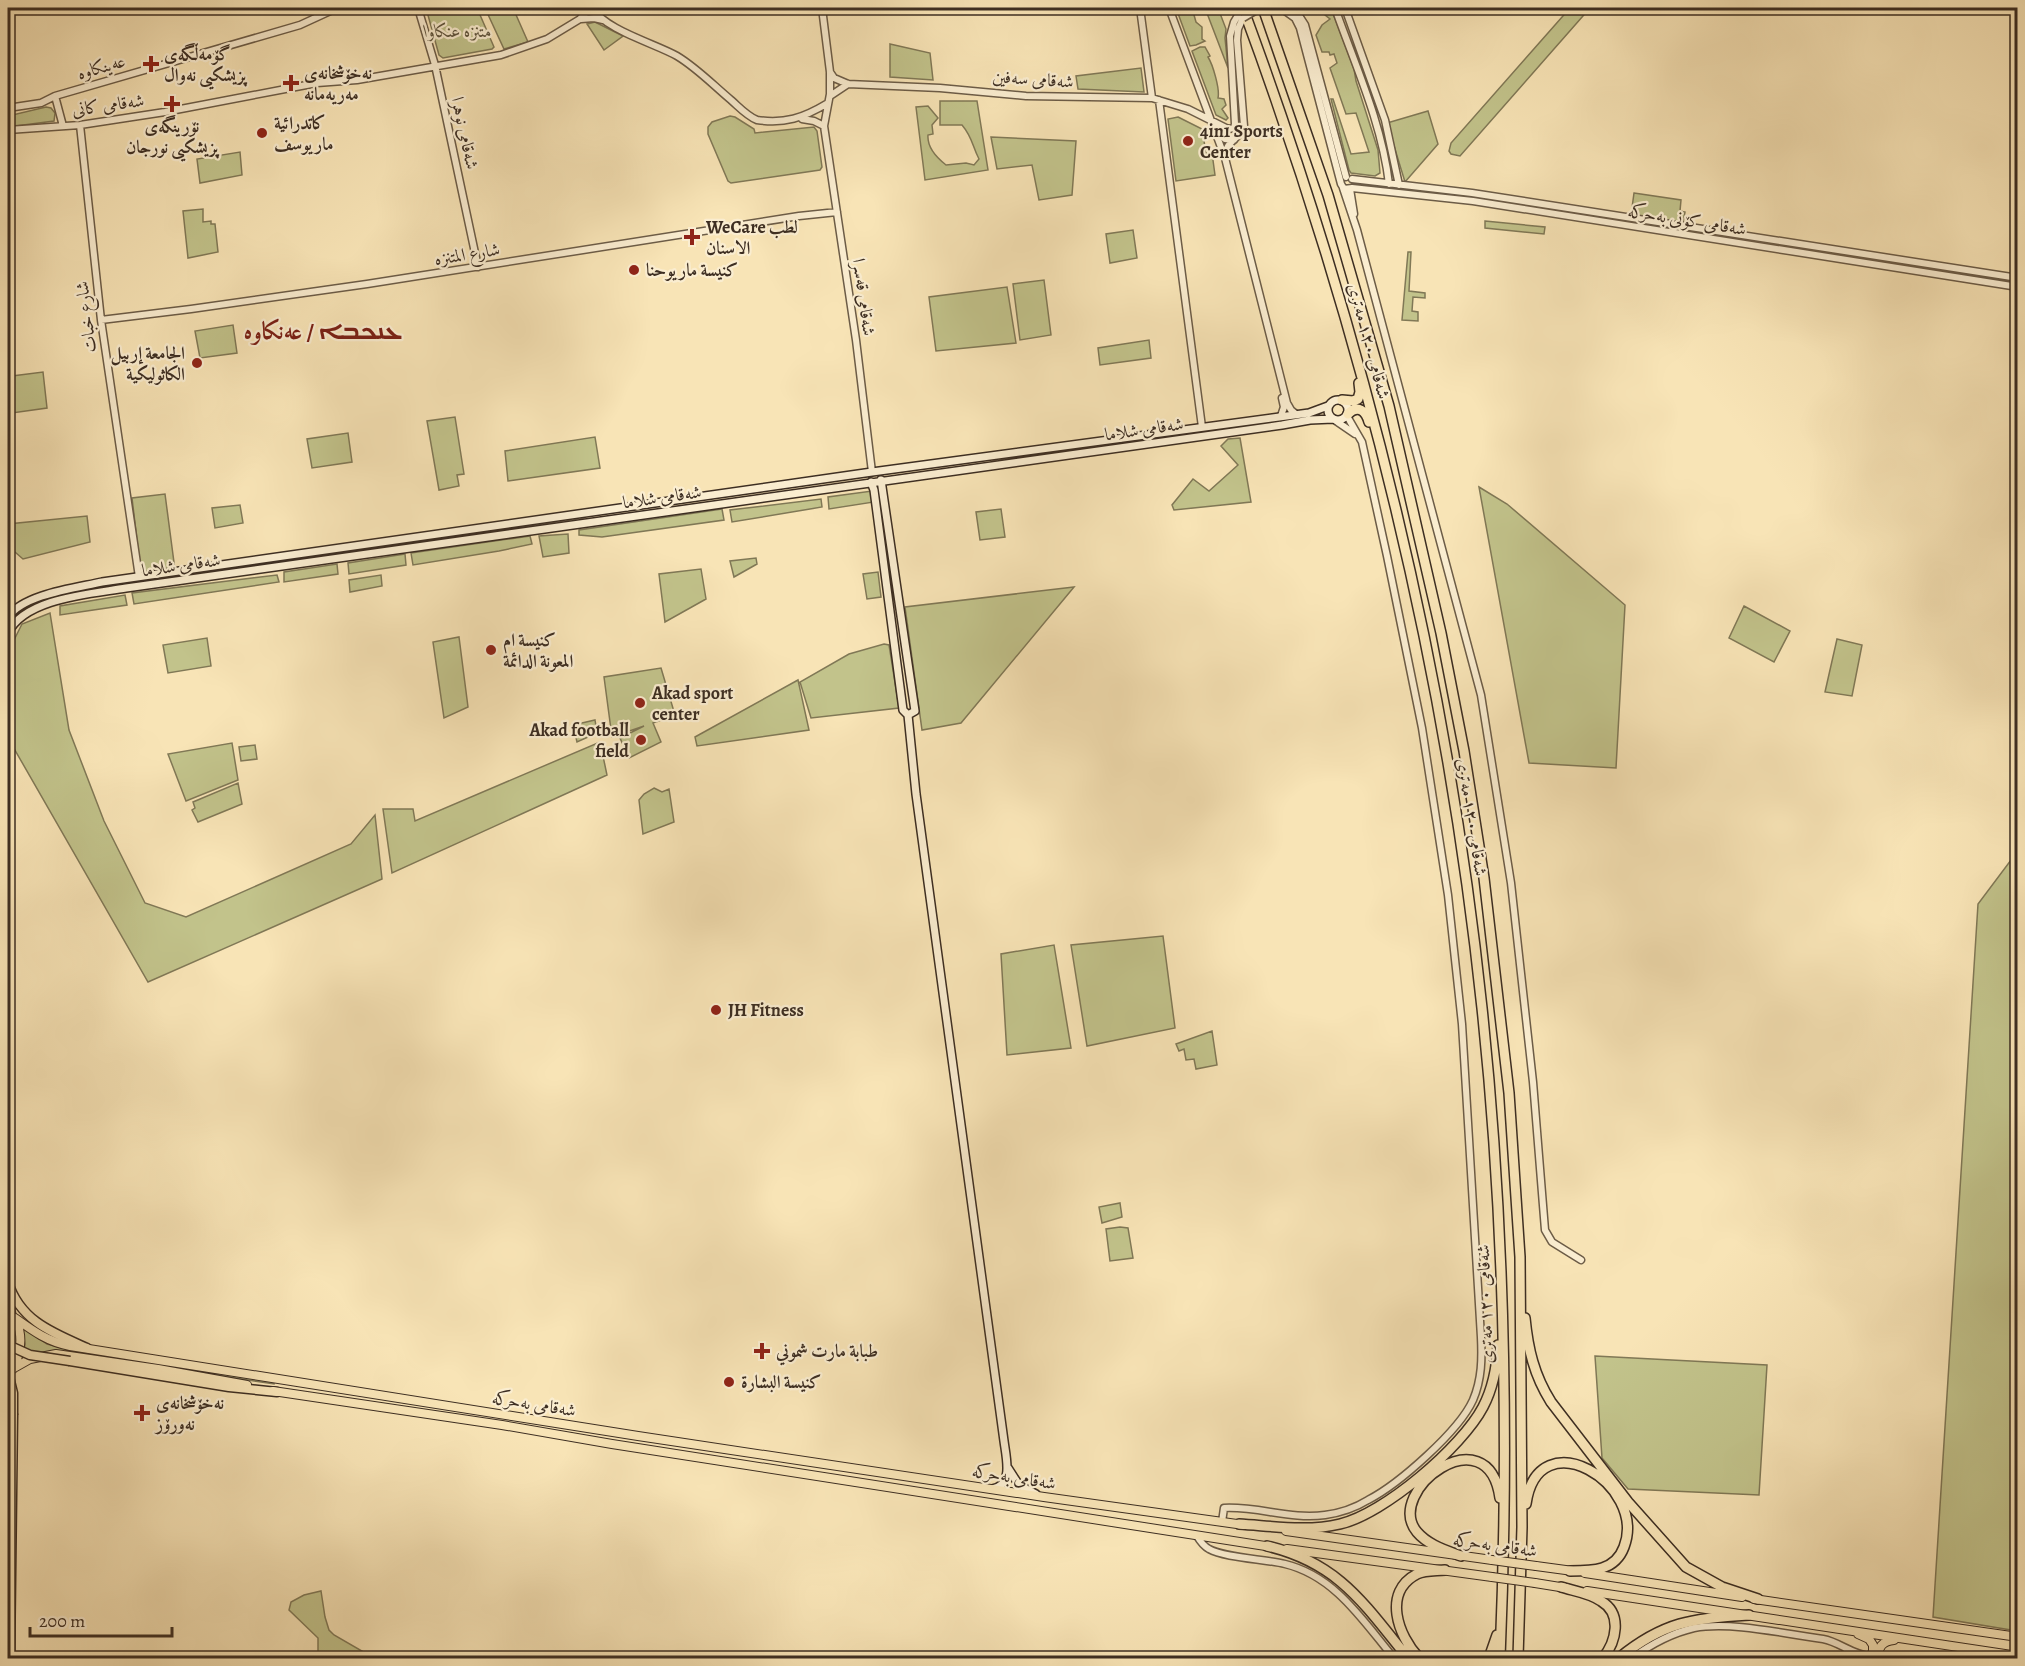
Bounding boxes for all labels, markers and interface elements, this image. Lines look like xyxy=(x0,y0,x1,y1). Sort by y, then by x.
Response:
park label: متنزه عنكاوا xyxy=(423,19,492,43)
place label: گۆمەڵگەی پزیشکیی نەوال xyxy=(164,42,248,90)
street label: عەینکاوە xyxy=(74,49,128,85)
marker: گۆمەڵگەی پزیشکیی نەوال xyxy=(142,55,160,73)
place label: نەخۆشخانەی مەریەمانە xyxy=(304,61,372,106)
street label: شەقامی سەفین xyxy=(991,64,1075,94)
marker: نەخۆشخانەی مەریەمانە xyxy=(282,74,300,92)
street label: شەقامی کانی xyxy=(70,88,146,122)
marker: نۆرینگەی پزیشکیی نورجان xyxy=(163,95,181,113)
street label: شەقامی نوهرا xyxy=(446,95,484,171)
place label: كاتدرائية مار يوسف xyxy=(274,111,333,156)
place label: نۆرینگەی پزیشکیی نورجان xyxy=(126,114,220,162)
place label: 4in1 Sports Center xyxy=(1200,119,1283,164)
marker: كاتدرائية مار يوسف xyxy=(255,126,269,140)
marker: 4in1 Sports Center xyxy=(1181,134,1195,148)
street label: شەقامی کۆنی بەحرکە xyxy=(1626,199,1748,241)
place label: WeCare لطب الاسنان xyxy=(705,215,798,260)
marker: WeCare لطب الاسنان xyxy=(683,228,701,246)
street label: شارع المتنزه xyxy=(433,237,502,274)
street label: شەقامی قەسرا xyxy=(847,257,881,337)
place label: كنيسة مار يوحنا xyxy=(646,258,738,282)
marker: كنيسة مار يوحنا xyxy=(627,263,641,277)
street label: شارع خبات xyxy=(70,280,105,354)
street label: شەقامی ١٢٠ مەتری xyxy=(1342,280,1396,402)
district label: ܥܢܟܒܐ / عەنکاوە xyxy=(243,315,403,347)
place label: الجامعة إربيل الكاثوليكية xyxy=(110,341,185,386)
marker: الجامعة إربيل الكاثوليكية xyxy=(190,356,204,370)
street label: شەقامی شلاما xyxy=(1103,412,1185,446)
street label: شەقامی شلاما xyxy=(621,480,703,514)
street label: شەقامی شلاما xyxy=(140,548,222,582)
place label: كنيسة ام المعونة الدائمة xyxy=(503,628,573,673)
marker: كنيسة ام المعونة الدائمة xyxy=(484,643,498,657)
place label: Akad sport center xyxy=(651,681,733,726)
marker: Akad sport center xyxy=(633,696,647,710)
place label: Akad football field xyxy=(528,718,629,763)
marker: Akad football field xyxy=(634,733,648,747)
street label: شەقامی ١٢٠ مەتری xyxy=(1451,756,1493,878)
place label: JH Fitness xyxy=(728,998,804,1022)
marker: JH Fitness xyxy=(709,1003,723,1017)
street label: شەقامی ١٢٠ مەتری xyxy=(1471,1244,1499,1364)
place label: طبابة مارت شموني xyxy=(775,1339,878,1366)
marker: طبابة مارت شموني xyxy=(753,1342,771,1360)
place label: كنيسة البشارة xyxy=(741,1370,821,1394)
marker: كنيسة البشارة xyxy=(722,1375,736,1389)
street label: شەقامی بەحرکە xyxy=(490,1386,578,1422)
place label: نەخۆشخانەی نەورۆز xyxy=(154,1391,224,1436)
marker: نەخۆشخانەی نەورۆز xyxy=(133,1404,151,1422)
street label: شەقامی بەحرکە xyxy=(970,1459,1058,1495)
street label: شەقامی بەحرکە xyxy=(1451,1527,1539,1563)
scale bar xyxy=(30,1600,172,1638)
text: 200 m xyxy=(39,1609,85,1633)

